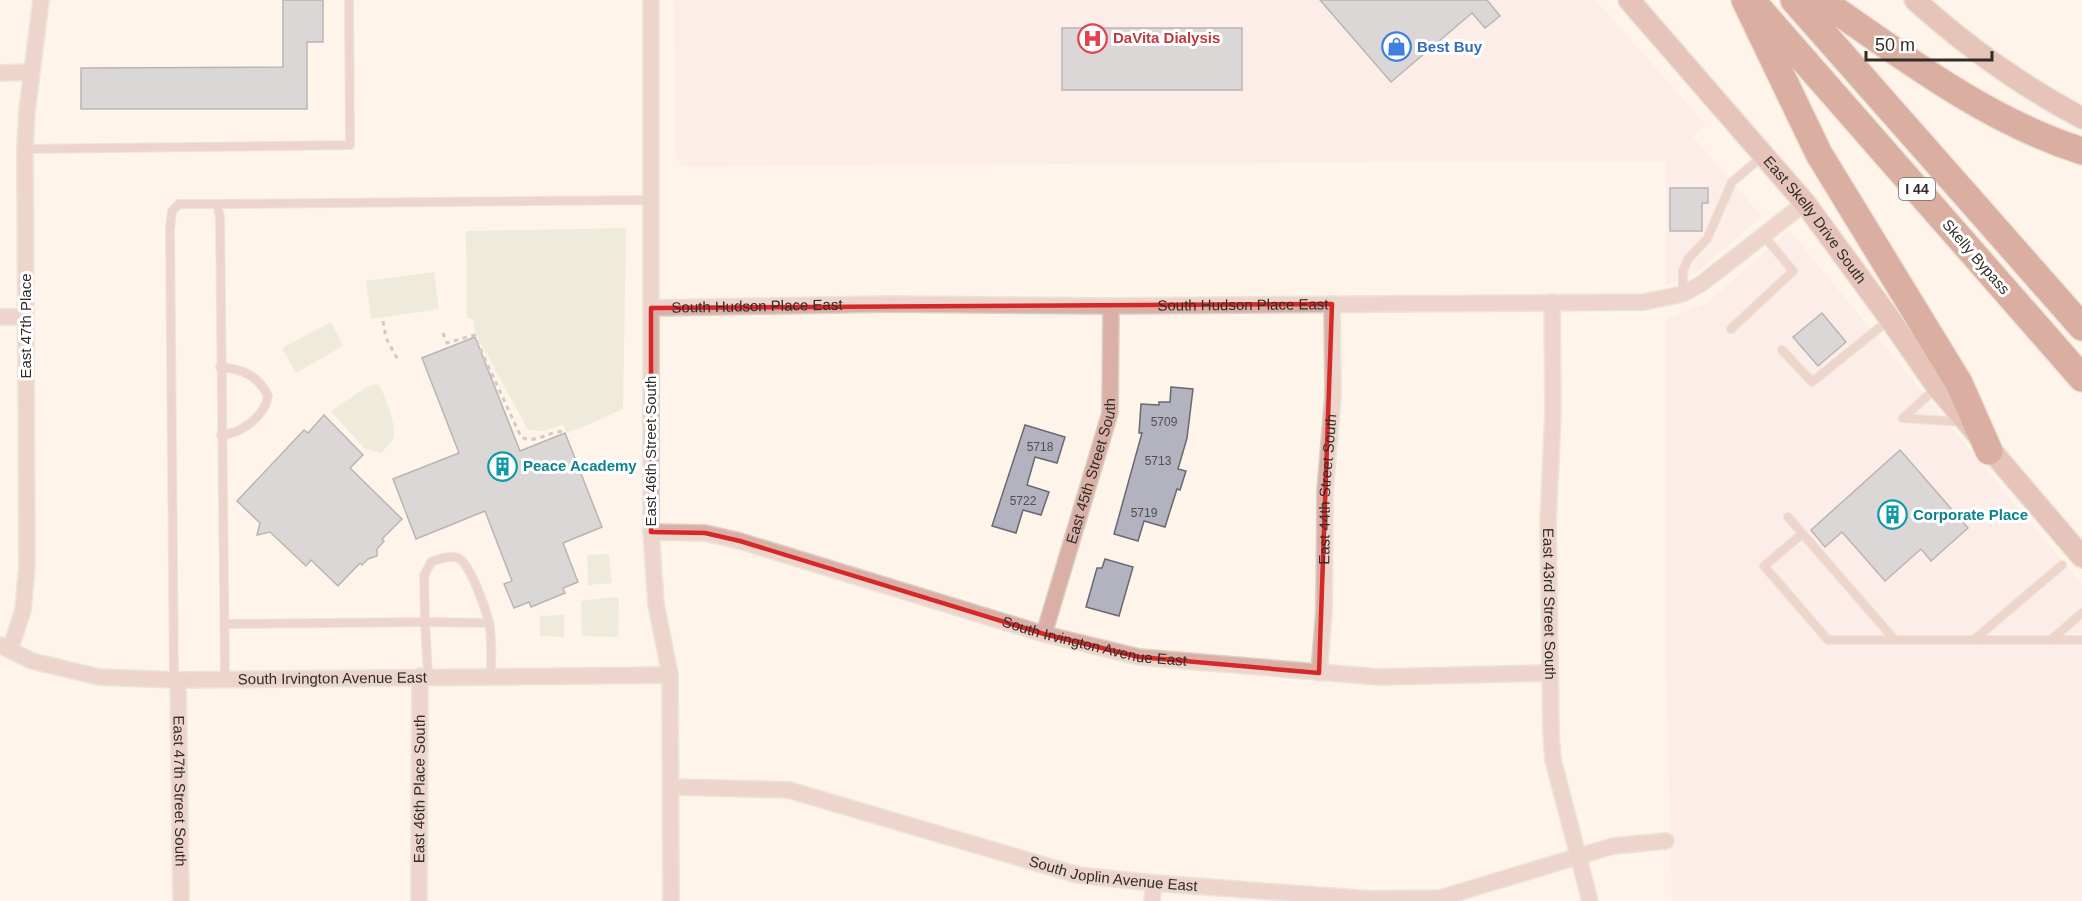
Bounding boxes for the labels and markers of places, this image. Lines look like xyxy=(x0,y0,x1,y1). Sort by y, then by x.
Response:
hospital icon: DaVita Dialysis xyxy=(1076,22,1108,54)
place label: DaVita Dialysis xyxy=(1113,29,1220,46)
shop icon: Best Buy xyxy=(1380,31,1412,63)
place label: Best Buy xyxy=(1417,38,1483,55)
building icon: Peace Academy xyxy=(486,450,518,482)
place label: Peace Academy xyxy=(523,457,637,474)
building icon: Corporate Place xyxy=(1876,499,1908,531)
place label: Corporate Place xyxy=(1913,506,2028,523)

